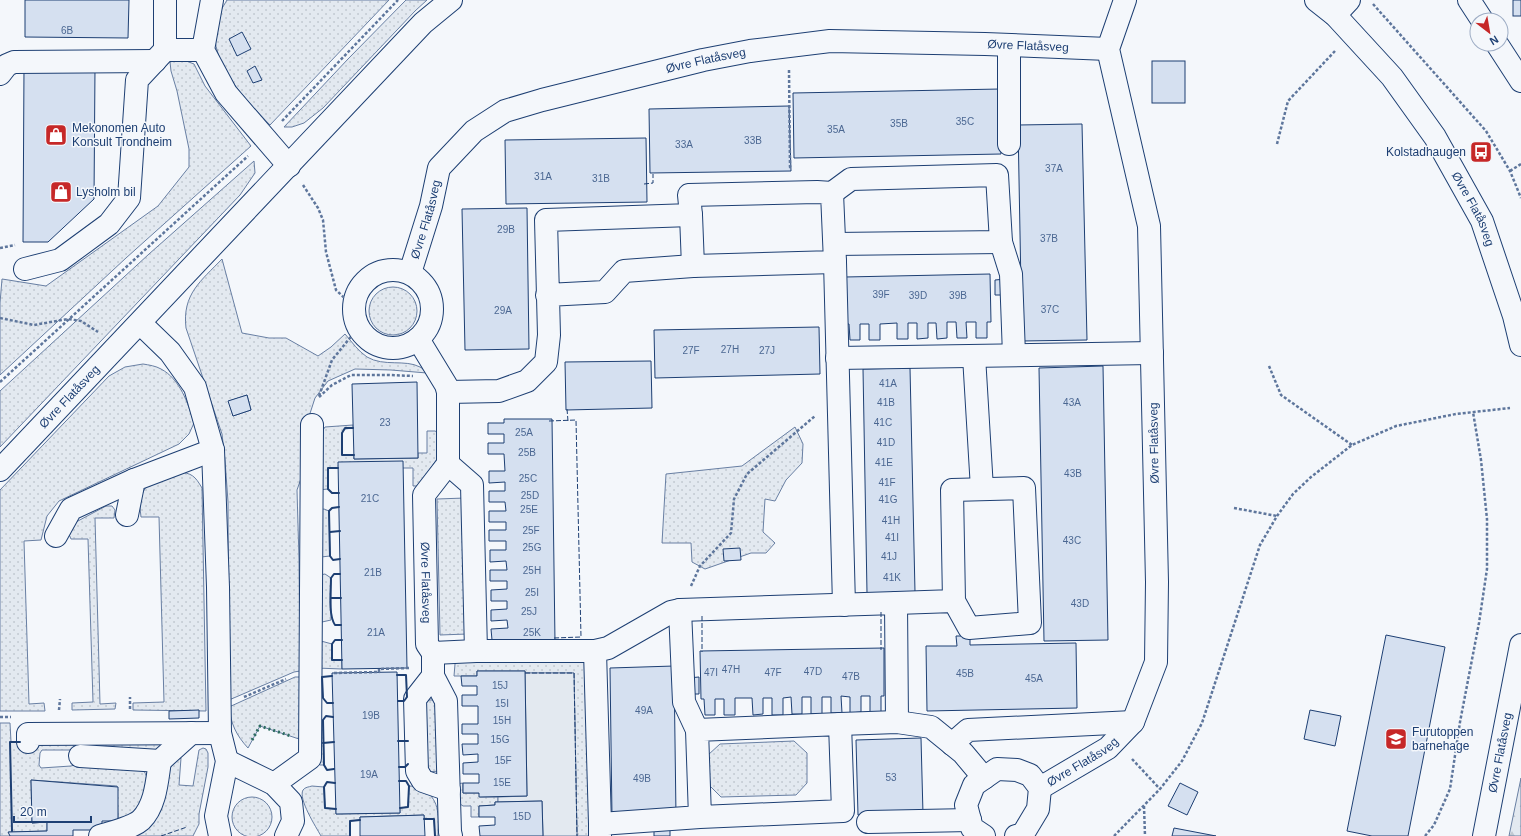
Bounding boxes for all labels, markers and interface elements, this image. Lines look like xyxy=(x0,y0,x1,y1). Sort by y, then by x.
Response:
north arrow xyxy=(1469,12,1509,52)
house number: 6B xyxy=(61,25,73,36)
text: N xyxy=(1488,33,1501,48)
street label: Øvre Flatåsveg xyxy=(987,37,1069,54)
street label: Øvre Flatåsveg xyxy=(664,45,747,76)
house number: 35C xyxy=(956,116,974,127)
house number: 35B xyxy=(890,118,908,129)
place label: Mekonomen Auto Konsult Trondheim xyxy=(72,121,172,149)
shop icon: Mekonomen Auto Konsult Trondheim xyxy=(43,122,69,148)
house number: 35A xyxy=(827,124,845,135)
house number: 33B xyxy=(744,135,762,146)
house number: 33A xyxy=(675,139,693,150)
bus stop icon: Kolstadhaugen xyxy=(1468,139,1494,165)
place label: Kolstadhaugen xyxy=(1386,145,1466,159)
house number: 37A xyxy=(1045,163,1063,174)
street label: Øvre Flatåsveg xyxy=(1449,169,1497,248)
house number: 31A xyxy=(534,171,552,182)
house number: 31B xyxy=(592,173,610,184)
shop icon: Lysholm bil xyxy=(48,179,74,205)
street label: Øvre Flatåsveg xyxy=(408,179,443,261)
place label: Lysholm bil xyxy=(76,185,136,199)
house number: 29B xyxy=(497,224,515,235)
house number: 37B xyxy=(1040,233,1058,244)
house number: 39F xyxy=(872,289,890,300)
house number: 39D xyxy=(909,290,927,301)
house number: 39B xyxy=(949,290,967,301)
house number: 37C xyxy=(1041,304,1059,315)
house number: 29A xyxy=(494,305,512,316)
house number: 27H xyxy=(721,344,739,355)
house number: 27F xyxy=(682,345,700,356)
house number: 27J xyxy=(759,345,775,356)
street label: Øvre Flatåsveg xyxy=(36,362,103,431)
house number: 41A xyxy=(879,378,897,389)
house number: 41B xyxy=(877,397,895,408)
house number: 43A xyxy=(1063,397,1081,408)
street label: Øvre Flatåsveg xyxy=(1146,402,1162,484)
house number: 23 xyxy=(379,417,391,428)
house number: 41C xyxy=(874,417,892,428)
house number: 25A xyxy=(515,427,533,438)
house number: 41D xyxy=(877,437,895,448)
house number: 25B xyxy=(518,447,536,458)
house number: 41E xyxy=(875,457,893,468)
house number: 43B xyxy=(1064,468,1082,479)
house number: 25C xyxy=(519,473,537,484)
house number: 41F xyxy=(878,477,896,488)
house number: 25D xyxy=(521,490,539,501)
house number: 21C xyxy=(361,493,379,504)
house number: 41G xyxy=(879,494,898,505)
house number: 25E xyxy=(520,504,538,515)
house number: 41H xyxy=(882,515,900,526)
house number: 25F xyxy=(522,525,540,536)
house number: 41I xyxy=(885,532,899,543)
house number: 43C xyxy=(1063,535,1081,546)
street label: Øvre Flatåsveg xyxy=(418,542,434,624)
house number: 25G xyxy=(523,542,542,553)
house number: 41J xyxy=(881,551,897,562)
house number: 25H xyxy=(523,565,541,576)
house number: 21B xyxy=(364,567,382,578)
house number: 41K xyxy=(883,572,901,583)
house number: 25I xyxy=(525,587,539,598)
house number: 43D xyxy=(1071,598,1089,609)
house number: 25J xyxy=(521,606,537,617)
house number: 21A xyxy=(367,627,385,638)
house number: 25K xyxy=(523,627,541,638)
house number: 47H xyxy=(722,664,740,675)
house number: 47D xyxy=(804,666,822,677)
house number: 47I xyxy=(704,667,718,678)
house number: 47F xyxy=(764,667,782,678)
house number: 45B xyxy=(956,668,974,679)
house number: 47B xyxy=(842,671,860,682)
house number: 45A xyxy=(1025,673,1043,684)
house number: 15J xyxy=(492,680,508,691)
house number: 15I xyxy=(495,698,509,709)
house number: 49A xyxy=(635,705,653,716)
house number: 19B xyxy=(362,710,380,721)
street label: Øvre Flatåsveg xyxy=(1486,711,1515,794)
house number: 15H xyxy=(493,715,511,726)
place label: Furutoppen barnehage xyxy=(1412,725,1473,753)
school or university icon: Furutoppen barnehage xyxy=(1383,726,1409,752)
house number: 15G xyxy=(491,734,510,745)
street label: Øvre Flatåsveg xyxy=(1044,735,1121,789)
house number: 15F xyxy=(494,755,512,766)
house number: 19A xyxy=(360,769,378,780)
house number: 53 xyxy=(885,772,897,783)
house number: 49B xyxy=(633,773,651,784)
house number: 15E xyxy=(493,777,511,788)
scale bar xyxy=(14,798,91,824)
text: 20 m xyxy=(20,805,47,819)
house number: 15D xyxy=(513,811,531,822)

